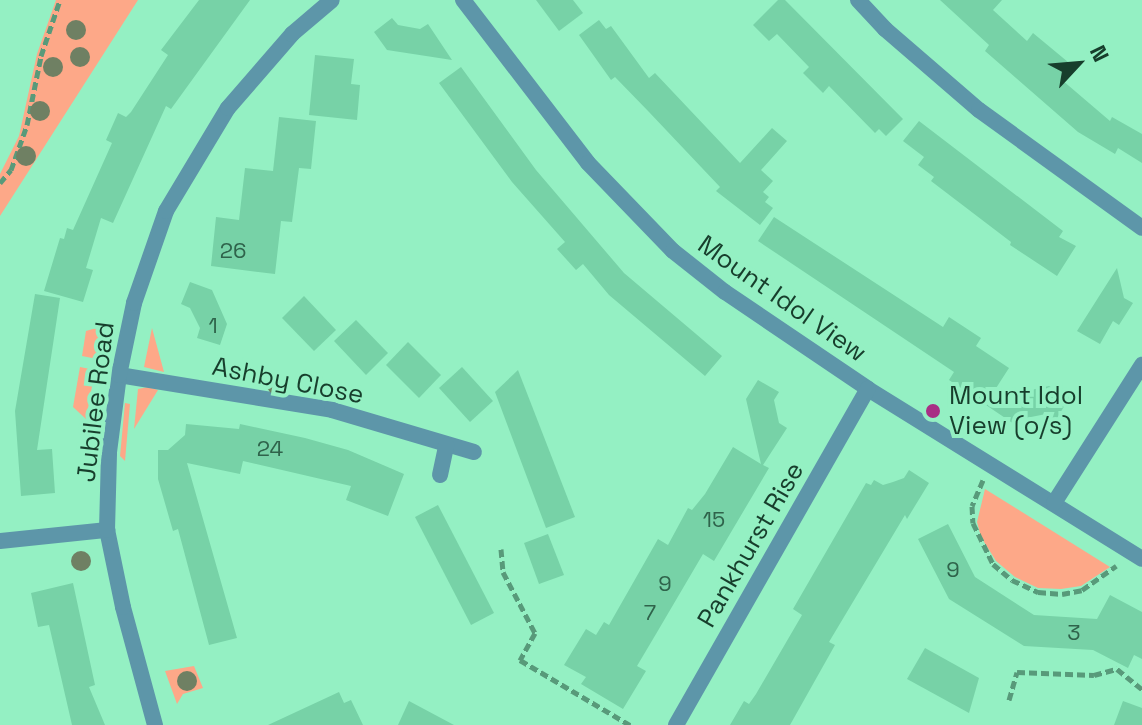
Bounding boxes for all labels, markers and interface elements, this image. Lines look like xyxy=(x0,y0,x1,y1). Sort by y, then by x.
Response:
north arrow xyxy=(1038,24,1118,104)
text: N xyxy=(1084,41,1115,66)
street label: Mount Idol View xyxy=(691,229,873,369)
house number: 26 xyxy=(220,238,246,264)
house number: 1 xyxy=(208,313,218,339)
street label: Jubilee Road xyxy=(71,320,121,484)
street label: Ashby Close xyxy=(210,351,366,411)
place label: Mount Idol View (o/s) xyxy=(949,380,1083,442)
marker: Mount Idol View (o/s) xyxy=(924,402,942,420)
house number: 24 xyxy=(257,436,283,462)
street label: Pankhurst Rise xyxy=(691,457,811,633)
house number: 15 xyxy=(703,507,725,533)
house number: 9 xyxy=(946,557,960,583)
house number: 9 xyxy=(658,571,672,597)
house number: 7 xyxy=(644,600,656,626)
house number: 3 xyxy=(1067,620,1081,646)

